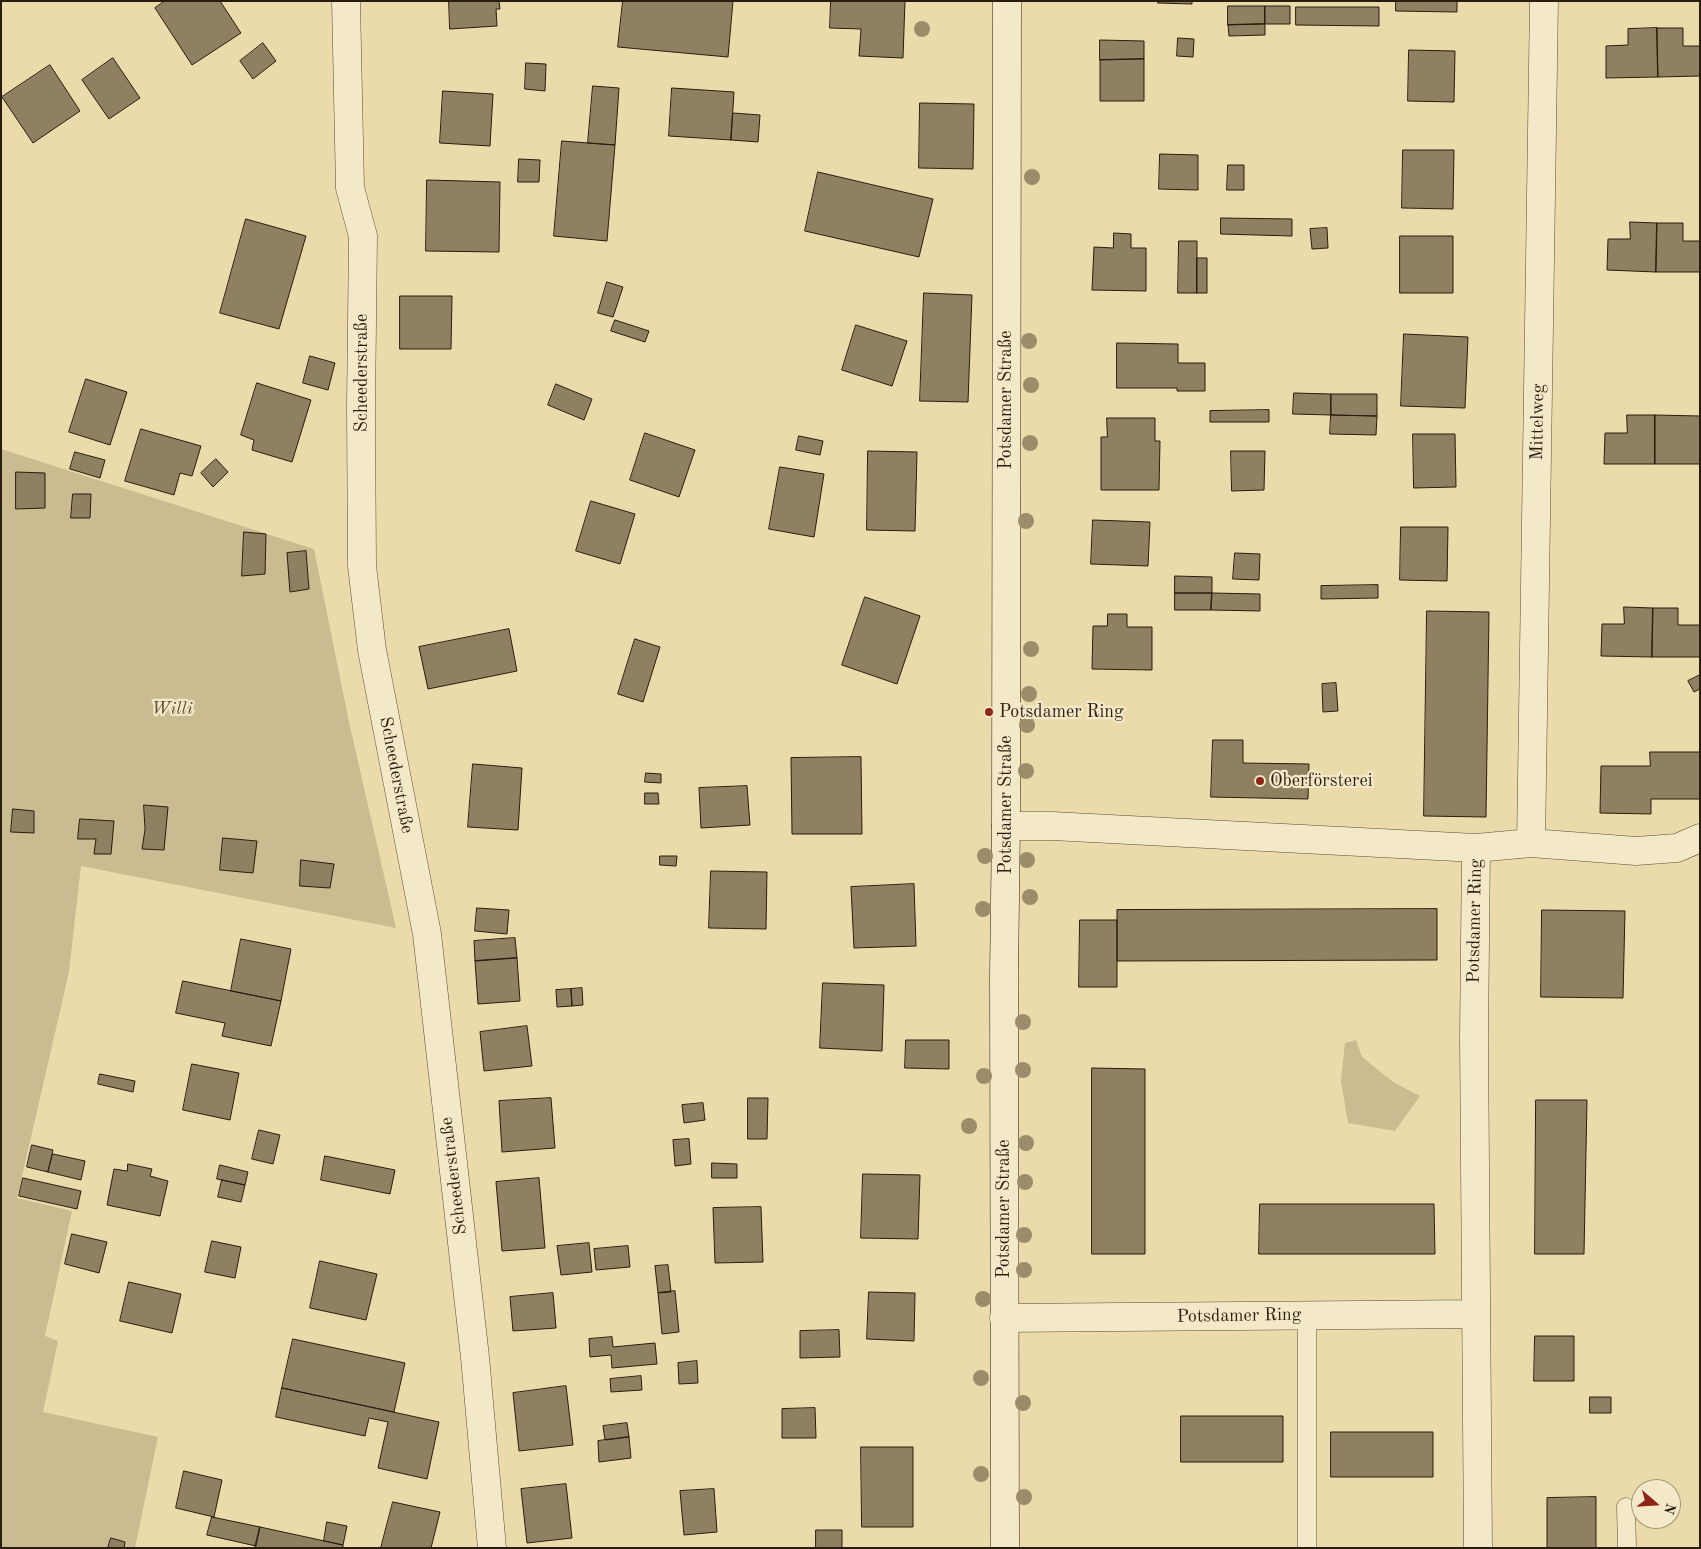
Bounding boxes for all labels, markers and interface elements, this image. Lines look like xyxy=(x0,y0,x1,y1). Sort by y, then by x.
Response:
street label: Scheederstraße xyxy=(351,314,373,432)
street label: Potsdamer Straße xyxy=(995,330,1017,470)
street label: Mittelweg xyxy=(1527,383,1549,461)
park label: Willi xyxy=(151,698,193,720)
place label: Potsdamer Ring xyxy=(999,701,1124,723)
marker: Potsdamer Ring xyxy=(983,706,995,718)
street label: Scheederstraße xyxy=(374,715,418,835)
street label: Potsdamer Straße xyxy=(995,735,1017,875)
place label: Oberförsterei xyxy=(1270,770,1373,792)
marker: Oberförsterei xyxy=(1254,775,1266,787)
street label: Potsdamer Ring xyxy=(1463,858,1487,984)
street label: Scheederstraße xyxy=(436,1116,472,1236)
street label: Potsdamer Straße xyxy=(993,1139,1015,1279)
street label: Potsdamer Ring xyxy=(1176,1304,1302,1328)
north arrow xyxy=(1631,1479,1681,1529)
text: N xyxy=(1661,1501,1678,1516)

